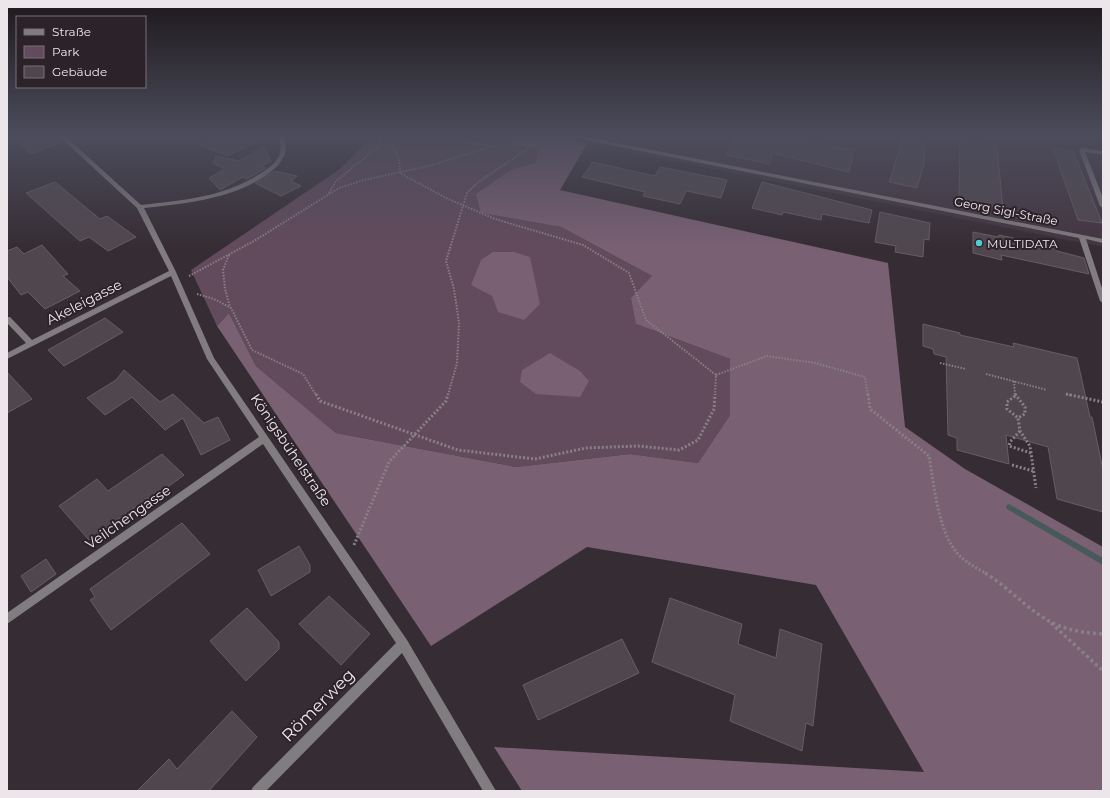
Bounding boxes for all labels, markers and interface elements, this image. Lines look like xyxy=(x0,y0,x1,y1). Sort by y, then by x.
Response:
legend xyxy=(16,16,146,88)
text: Straße xyxy=(52,24,91,39)
text: Park xyxy=(52,44,80,59)
text: Gebäude xyxy=(52,64,107,79)
street label: Georg Sigl-Straße xyxy=(953,194,1059,228)
place label: MULTIDATA xyxy=(987,236,1058,251)
marker: MULTIDATA xyxy=(974,238,984,248)
street label: Akeleigasse xyxy=(43,275,125,329)
street label: Königsbühelstraße xyxy=(247,390,335,510)
street label: Veilchengasse xyxy=(82,481,174,553)
street label: Römerweg xyxy=(277,664,359,746)

